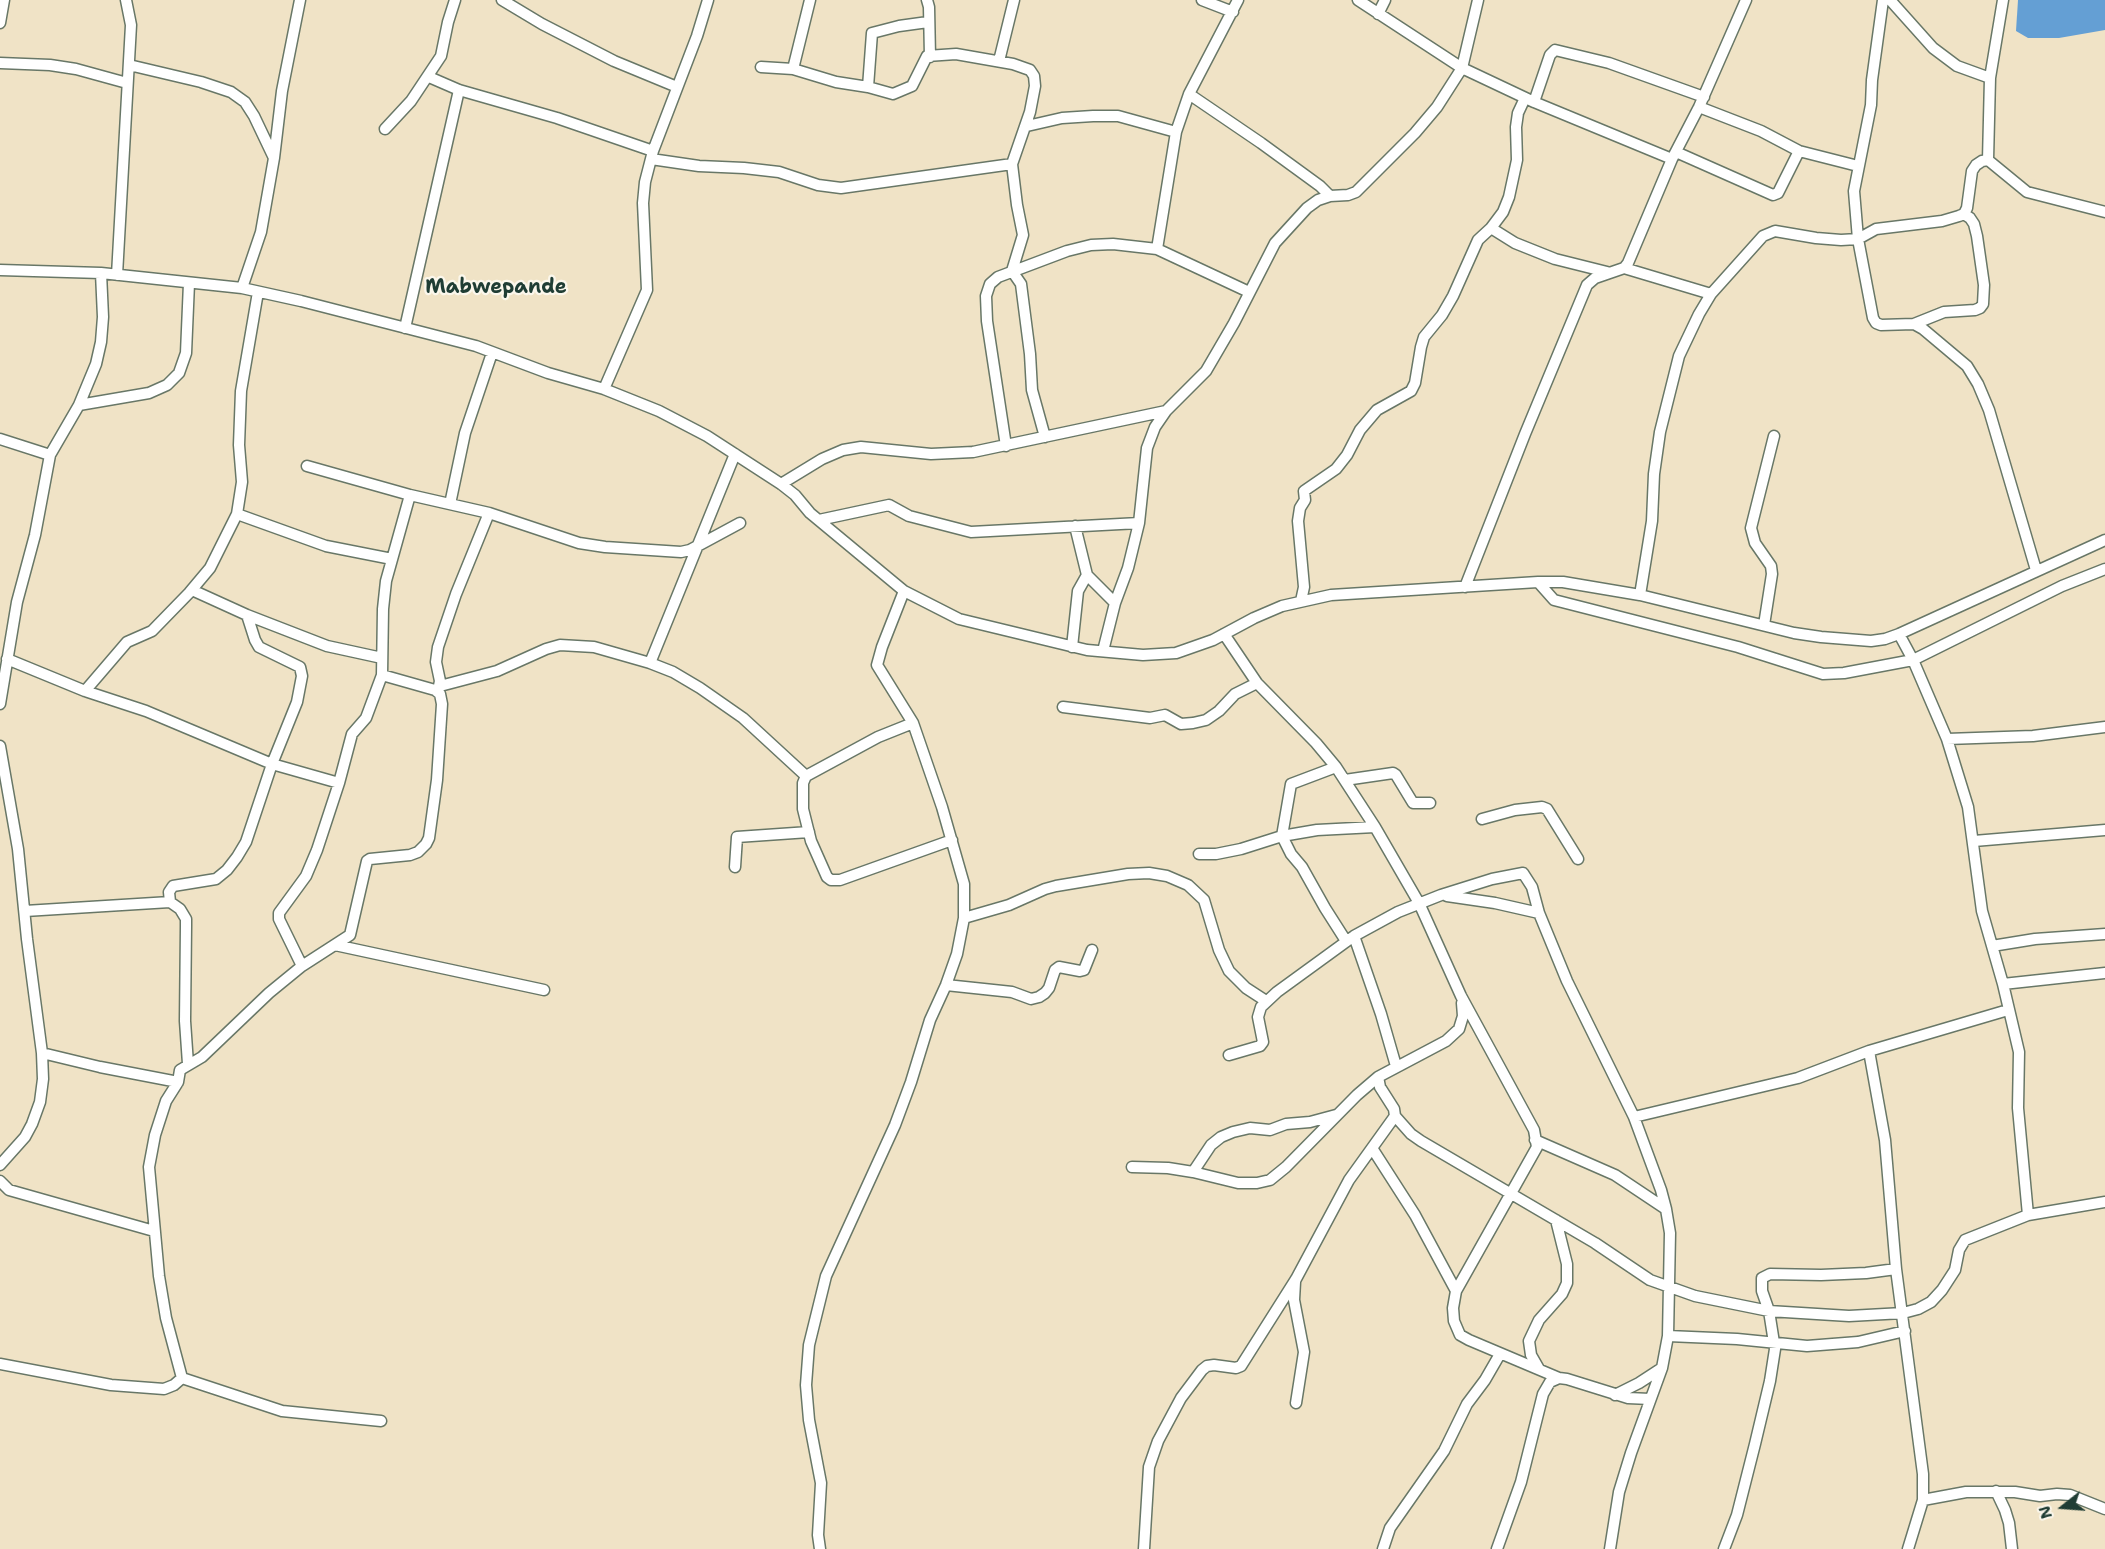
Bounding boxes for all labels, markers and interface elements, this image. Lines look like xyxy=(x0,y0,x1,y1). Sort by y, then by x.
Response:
district label: Mabwepande xyxy=(425,276,567,300)
north arrow xyxy=(2033,1477,2093,1537)
text: N xyxy=(2033,1503,2057,1522)

